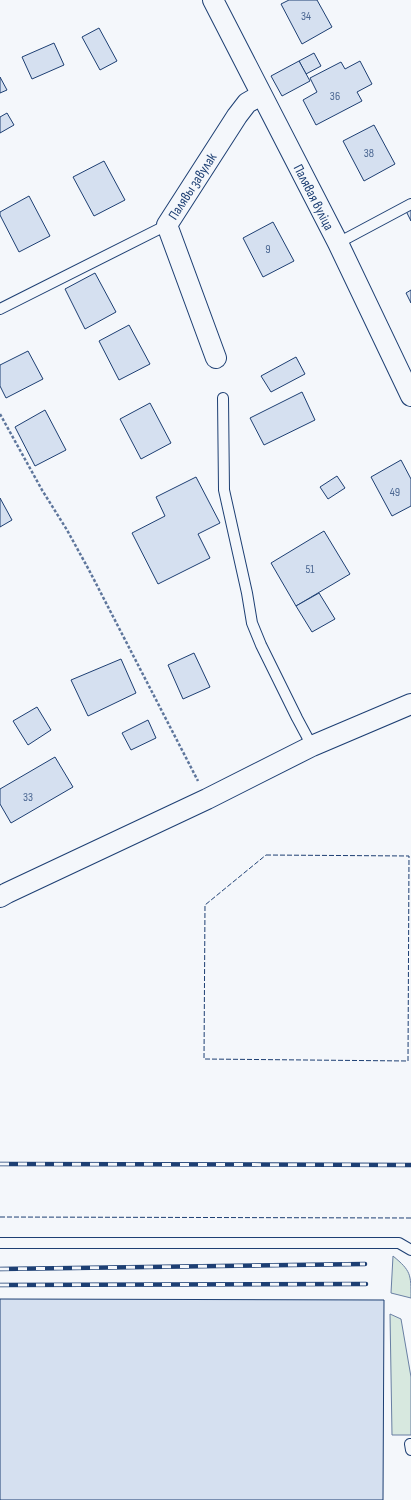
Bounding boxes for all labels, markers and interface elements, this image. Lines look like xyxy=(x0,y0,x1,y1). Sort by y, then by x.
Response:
house number: 34 xyxy=(301,9,311,24)
house number: 36 xyxy=(330,89,340,104)
house number: 38 xyxy=(364,146,374,161)
street label: Палявы завулак xyxy=(165,149,221,223)
street label: Палявая вуліца xyxy=(290,161,337,233)
house number: 9 xyxy=(265,242,271,257)
house number: 49 xyxy=(390,485,400,500)
house number: 51 xyxy=(305,562,315,577)
house number: 33 xyxy=(23,790,33,805)

